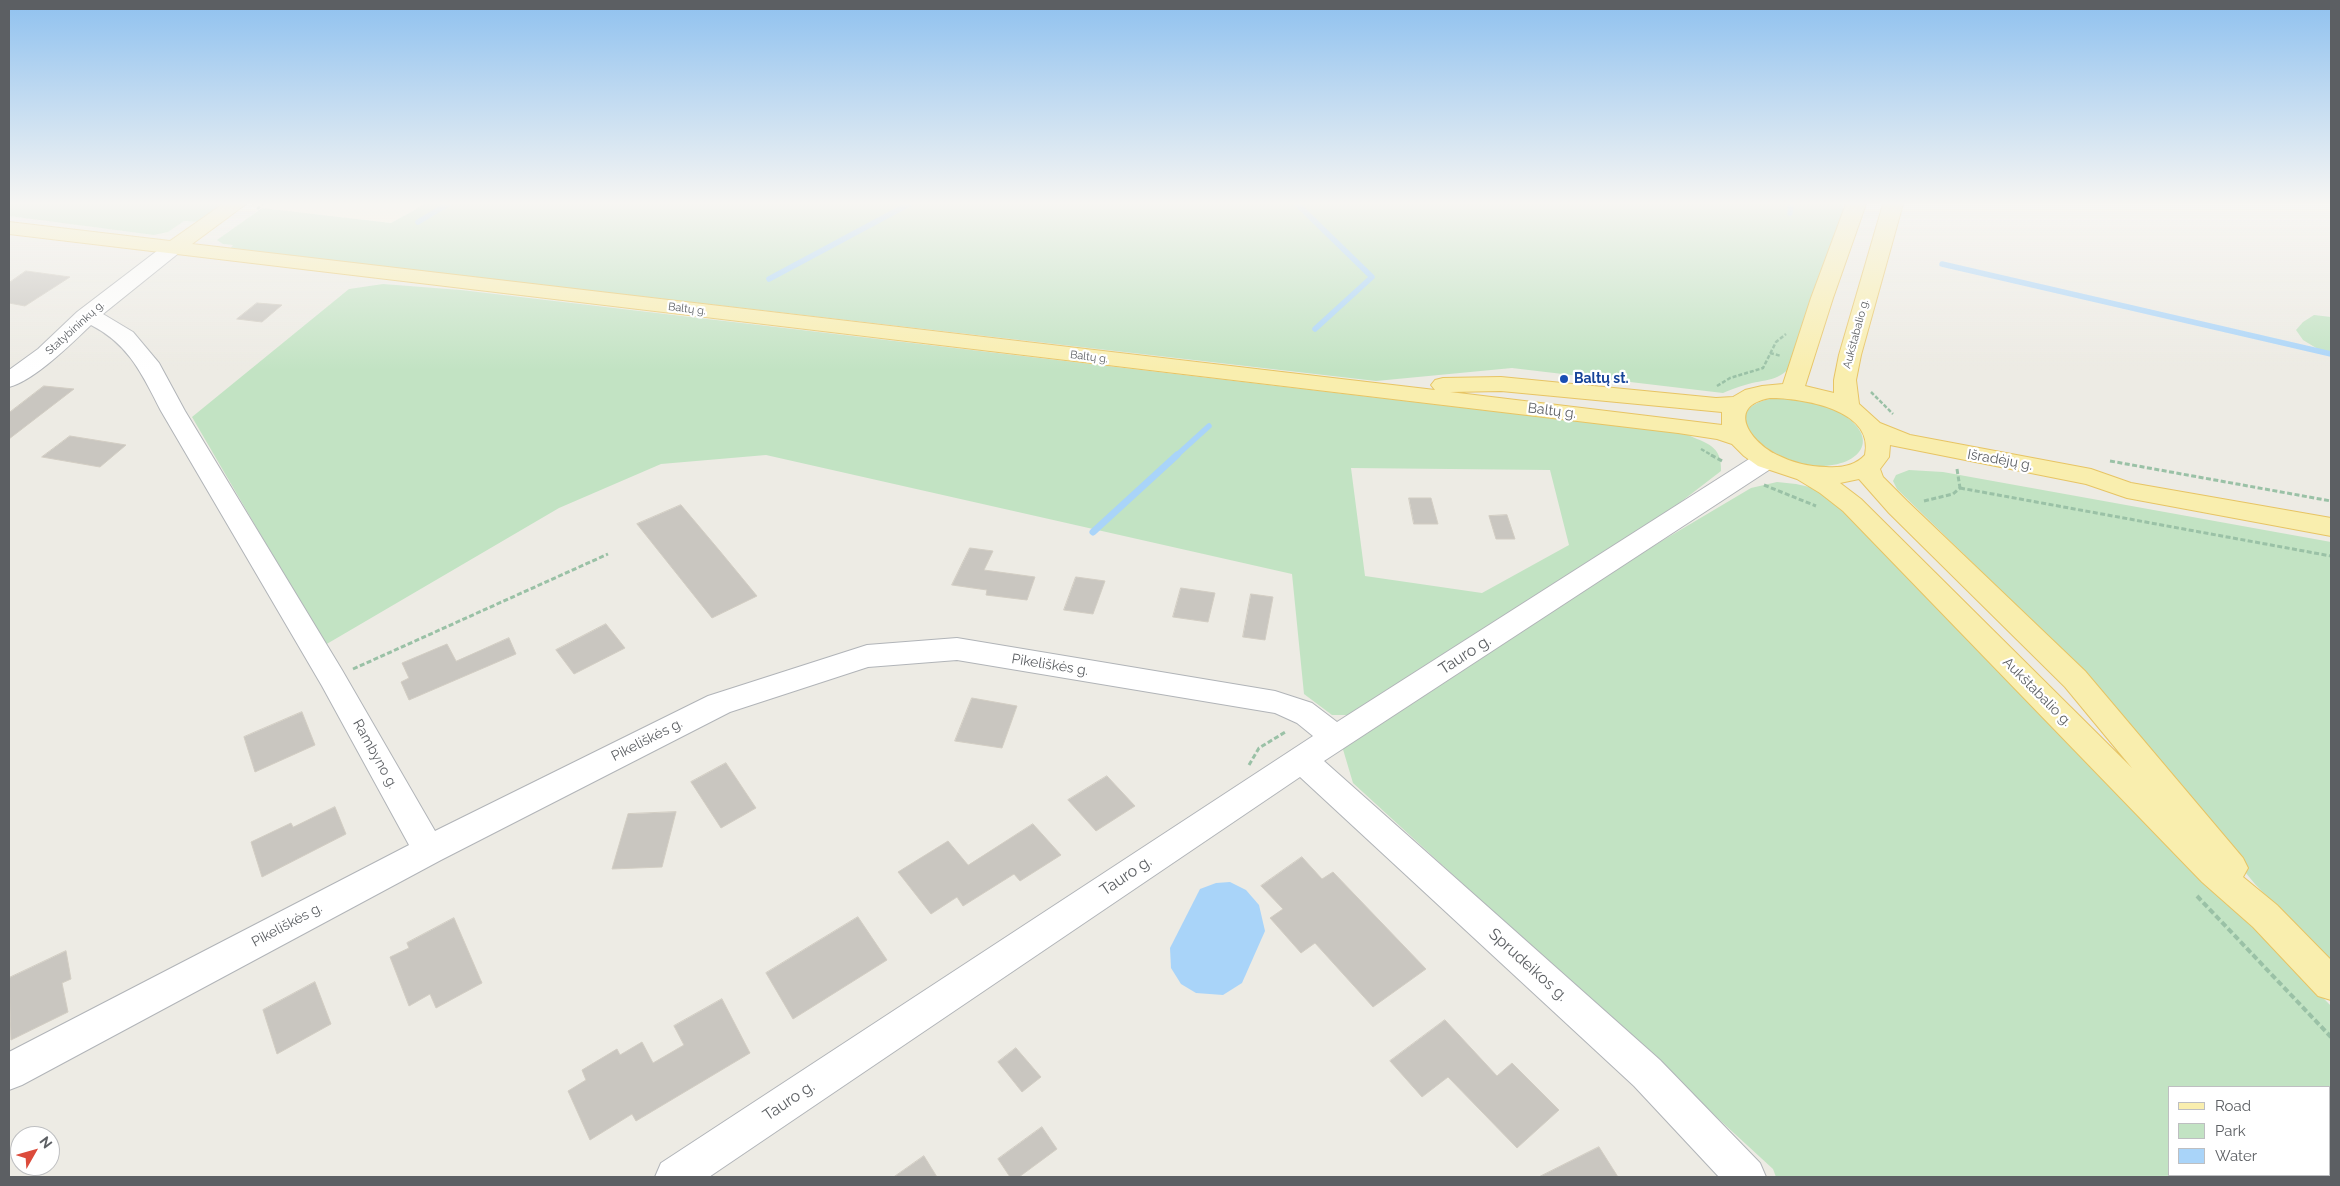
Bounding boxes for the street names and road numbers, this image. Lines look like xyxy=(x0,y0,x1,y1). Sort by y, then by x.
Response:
street label: Statybininkų g. xyxy=(43,298,107,358)
street label: Aukštabalio g. xyxy=(1840,298,1872,370)
street label: Baltų g. xyxy=(667,300,707,318)
street label: Baltų g. xyxy=(1069,348,1109,366)
street label: Baltų g. xyxy=(1527,400,1577,422)
street label: Išradėjų g. xyxy=(1966,446,2034,474)
street label: Tauro g. xyxy=(1435,631,1495,679)
street label: Pikeliškės g. xyxy=(1010,651,1090,679)
street label: Aukštabalio g. xyxy=(1999,654,2075,730)
street label: Pikeliškės g. xyxy=(609,715,685,765)
street label: Rambyno g. xyxy=(349,716,401,792)
street label: Tauro g. xyxy=(1097,852,1155,900)
street label: Pikeliškės g. xyxy=(249,899,325,951)
street label: Sprudeikos g. xyxy=(1484,924,1572,1006)
street label: Tauro g. xyxy=(760,1077,818,1125)

